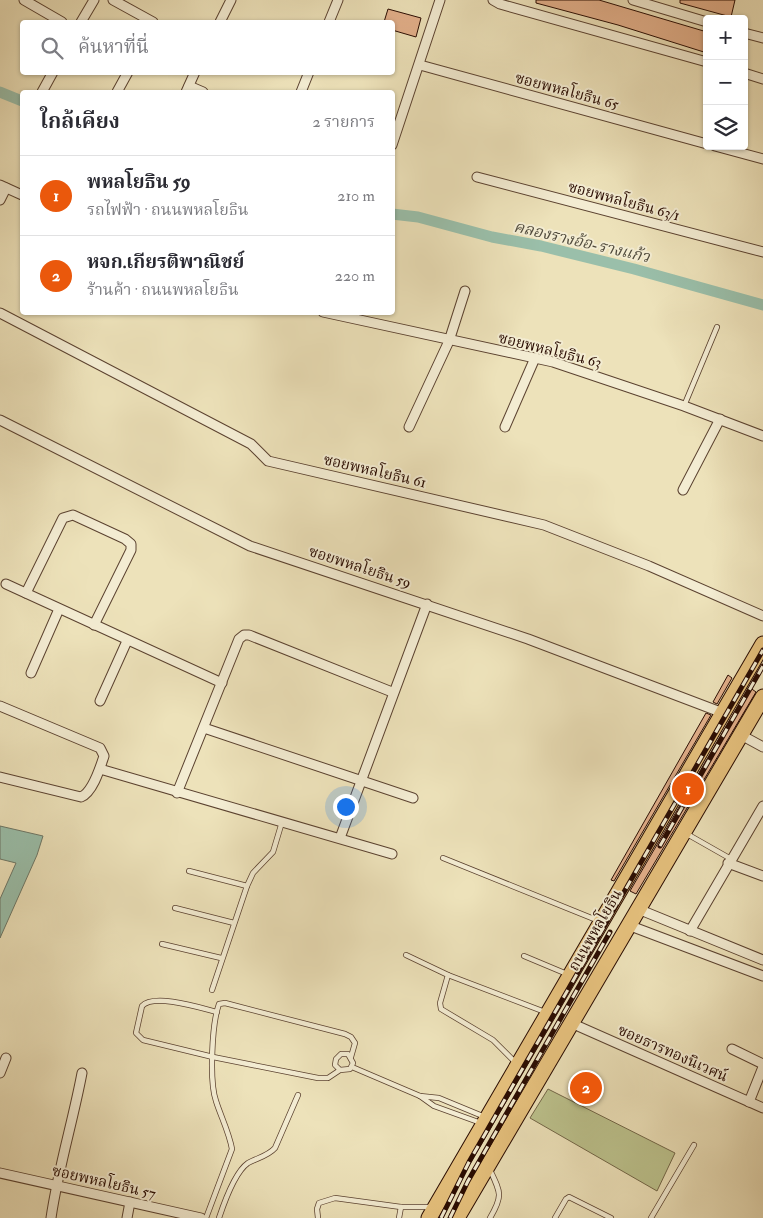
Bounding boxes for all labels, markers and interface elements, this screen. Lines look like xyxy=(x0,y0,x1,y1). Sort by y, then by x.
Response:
map controls xyxy=(703,15,748,150)
button: + xyxy=(703,15,748,60)
search box xyxy=(20,20,395,75)
icon: search xyxy=(38,34,66,62)
text: ค้นหาที่นี่ xyxy=(78,35,149,59)
button: − xyxy=(703,60,748,105)
street label: ซอยพหลโยธิน 65 xyxy=(513,67,622,115)
button: layers xyxy=(703,105,748,150)
text: ใกล้เคียง xyxy=(40,108,120,135)
text: 2 รายการ xyxy=(313,112,375,132)
text: พหลโยธิน 59 xyxy=(87,170,191,194)
street label: ซอยพหลโยธิน 63/1 xyxy=(566,176,682,226)
text: 1 xyxy=(53,186,59,206)
text: 210 m xyxy=(337,186,375,206)
text: รถไฟฟ้า · ถนนพหลโยธิน xyxy=(87,200,248,220)
water label: คลองรางอ้อ-รางแก้ว xyxy=(512,217,652,267)
text: หจก.เกียรติพาณิชย์ xyxy=(87,250,244,274)
text: 2 xyxy=(52,266,60,286)
text: 220 m xyxy=(335,266,375,286)
text: ร้านค้า · ถนนพหลโยธิน xyxy=(87,280,239,300)
street label: ซอยพหลโยธิน 63 xyxy=(496,327,604,372)
street label: ซอยพหลโยธิน 61 xyxy=(322,448,429,493)
street label: ซอยพหลโยธิน 59 xyxy=(306,540,414,593)
pin: 1 xyxy=(672,770,704,808)
your location xyxy=(333,794,359,820)
street label: ถนนพหลโยธิน xyxy=(563,885,627,975)
street label: ซอยธารทองนิเวศน์ xyxy=(615,1020,731,1086)
pin: 2 xyxy=(570,1069,602,1107)
street label: ซอยพหลโยธิน 57 xyxy=(50,1159,158,1204)

